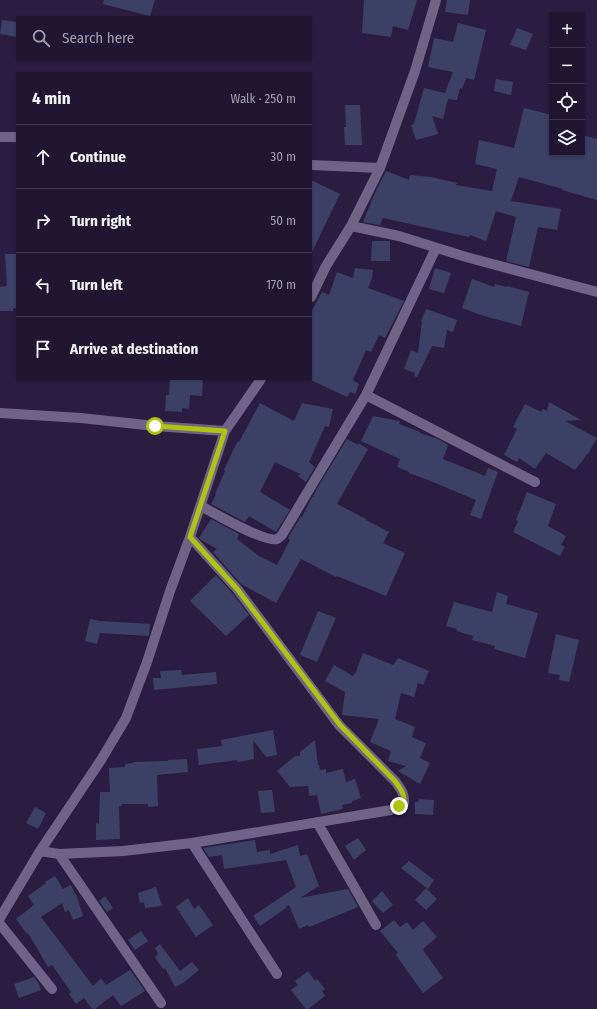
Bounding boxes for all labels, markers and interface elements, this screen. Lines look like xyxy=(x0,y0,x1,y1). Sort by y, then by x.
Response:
map controls xyxy=(549,12,585,156)
button: + xyxy=(549,12,585,48)
search box xyxy=(16,16,312,60)
icon: search xyxy=(30,27,52,49)
text: Search here xyxy=(62,29,134,47)
button: − xyxy=(549,48,585,84)
button: locate xyxy=(549,84,585,120)
text: 4 min xyxy=(32,88,71,109)
text: Walk · 250 m xyxy=(231,91,296,106)
button: layers xyxy=(549,120,585,156)
icon: ahead xyxy=(32,146,54,168)
text: Continue xyxy=(70,148,126,166)
text: 30 m xyxy=(270,149,296,164)
icon: right xyxy=(32,210,54,232)
text: Turn right xyxy=(70,212,131,230)
text: 50 m xyxy=(270,213,296,228)
icon: left xyxy=(32,274,54,296)
text: Turn left xyxy=(70,276,123,294)
text: 170 m xyxy=(266,277,296,292)
icon: arrive xyxy=(32,338,54,360)
text: Arrive at destination xyxy=(70,340,198,358)
route start xyxy=(146,417,164,435)
route end xyxy=(390,797,408,815)

